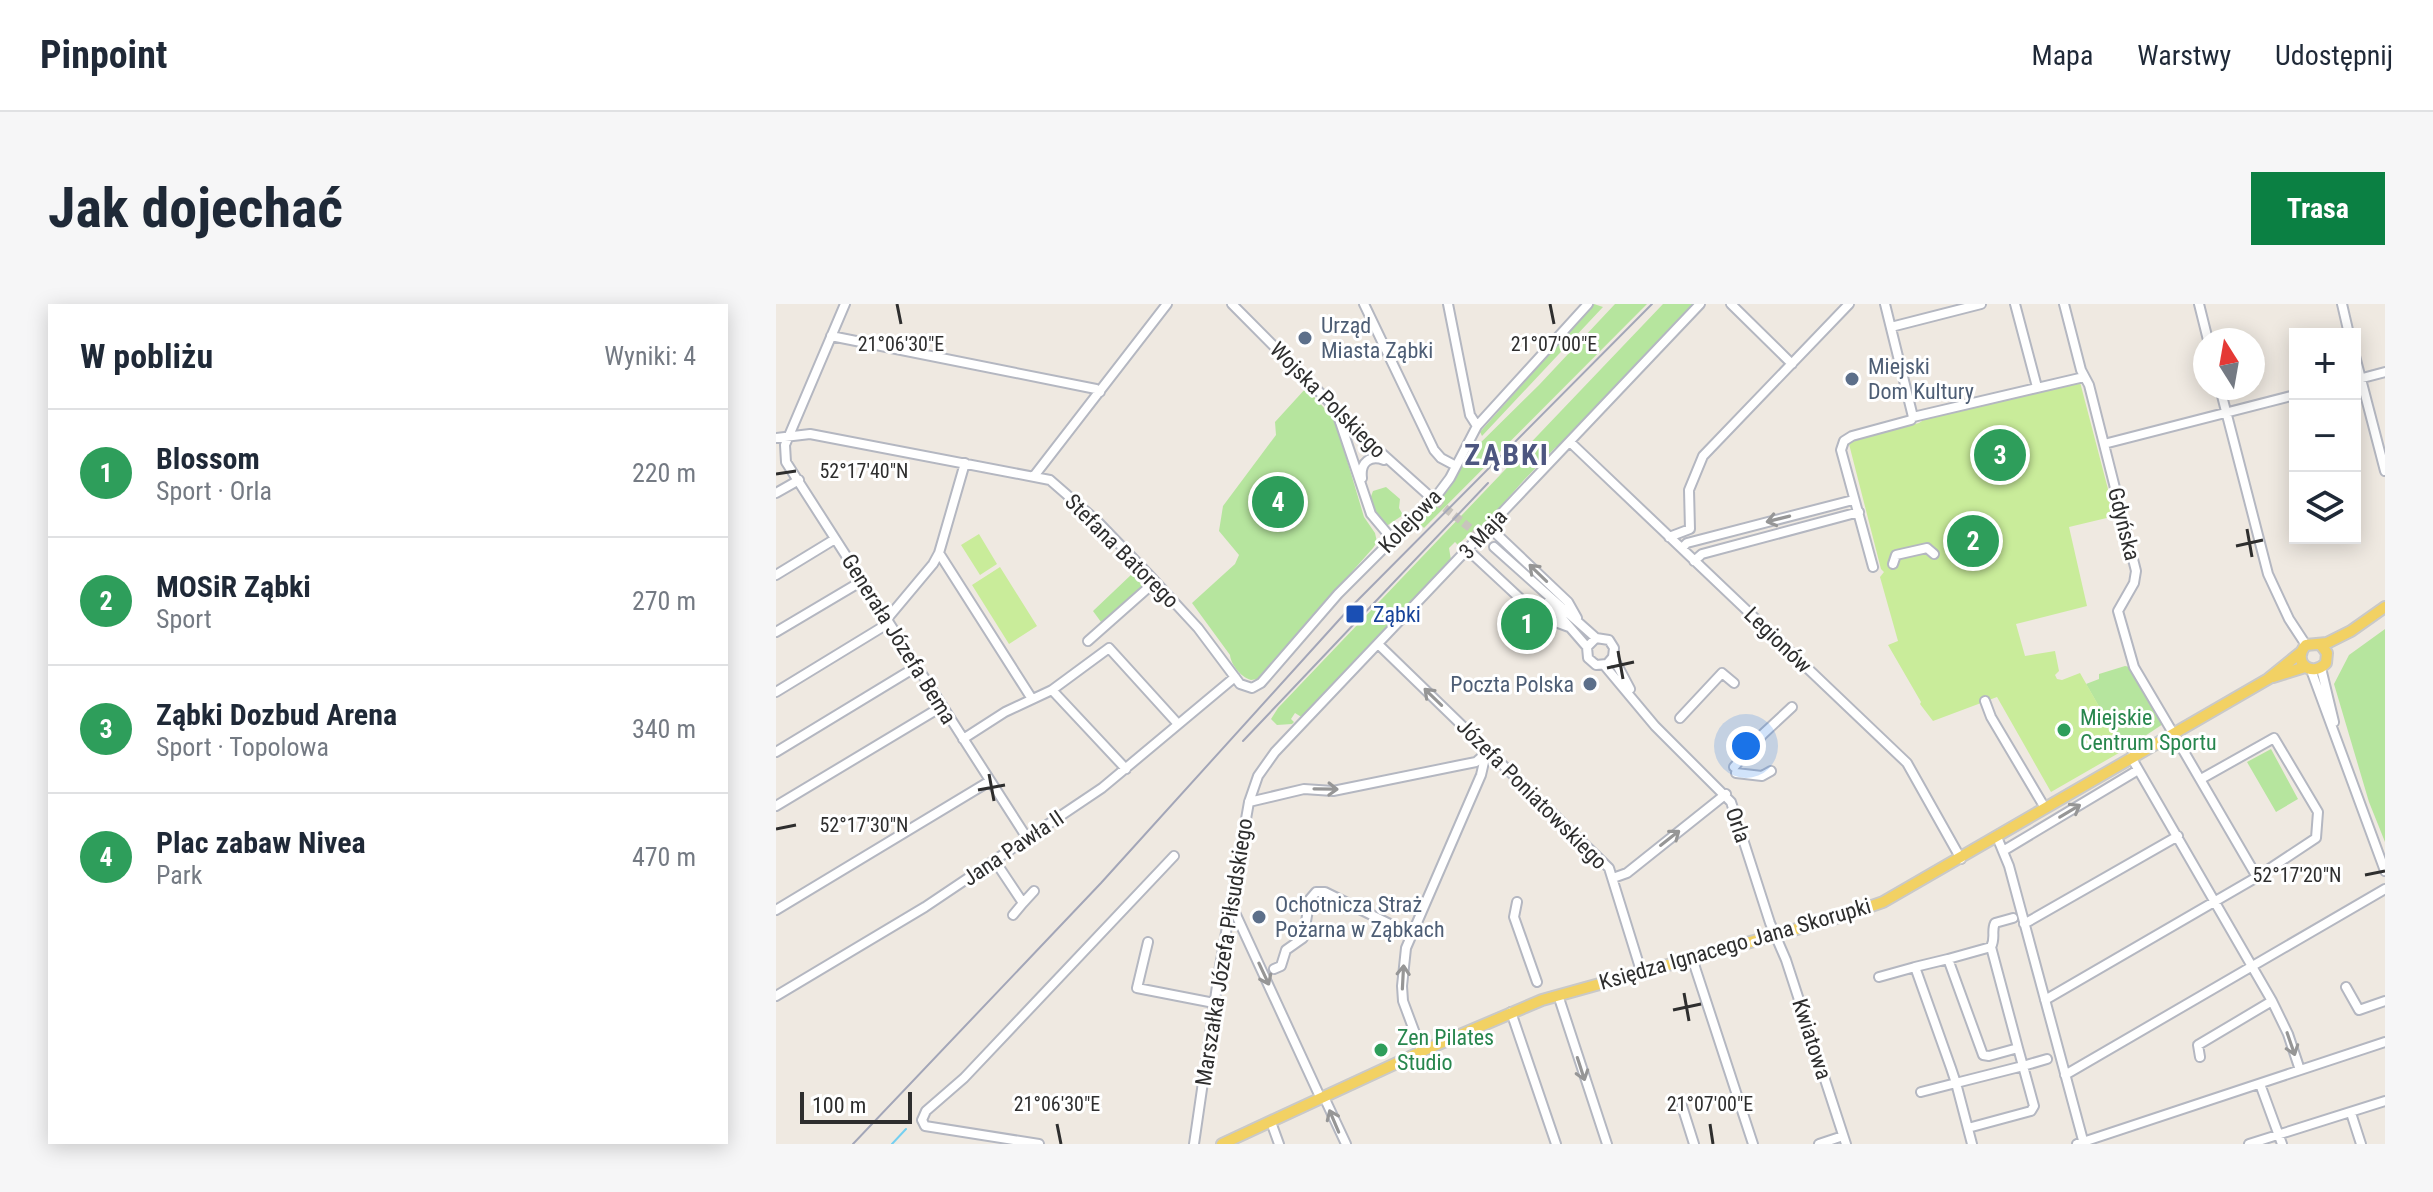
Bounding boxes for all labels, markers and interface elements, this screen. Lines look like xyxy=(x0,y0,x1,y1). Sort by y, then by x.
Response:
text: Pinpoint xyxy=(40,33,168,77)
text: Mapa xyxy=(2032,39,2093,72)
text: Warstwy xyxy=(2137,39,2231,72)
text: Udostępnij xyxy=(2275,39,2393,72)
button: Trasa xyxy=(2251,172,2385,245)
text: Jak dojechać xyxy=(48,175,343,241)
place label: Urząd Miasta Ząbki xyxy=(1321,313,1433,363)
north arrow xyxy=(2193,328,2265,400)
map controls xyxy=(2289,328,2361,544)
button: + xyxy=(2289,328,2361,400)
marker: Urząd Miasta Ząbki xyxy=(1296,329,1314,347)
text: 21°06'30"E xyxy=(858,332,944,356)
text: 21°07'00"E xyxy=(1511,332,1597,356)
text: W pobliżu xyxy=(80,336,213,376)
street label: Wojska Polskiego xyxy=(1265,337,1391,463)
text: Wyniki: 4 xyxy=(604,341,696,371)
place label: Miejski Dom Kultury xyxy=(1868,354,1974,404)
marker: Miejski Dom Kultury xyxy=(1843,370,1861,388)
button: − xyxy=(2289,400,2361,472)
pin: 3 xyxy=(1974,425,2026,485)
district label: ZĄBKI xyxy=(1464,437,1550,472)
text: Blossom xyxy=(156,441,260,476)
text: 1 xyxy=(99,458,113,488)
text: 220 m xyxy=(632,458,696,488)
text: 52°17'40"N xyxy=(819,459,909,483)
pin: 4 xyxy=(1252,472,1304,532)
button: layers xyxy=(2289,472,2361,544)
text: Sport · Orla xyxy=(156,476,272,506)
street label: Kolejowa xyxy=(1374,484,1446,558)
street label: Gdyńska xyxy=(2103,485,2145,563)
street label: Stefana Batorego xyxy=(1060,489,1184,613)
street label: 3 Maja xyxy=(1454,504,1512,564)
pin: 2 xyxy=(1947,511,1999,571)
one-way arrow xyxy=(1765,513,1791,528)
street label: Generała Józefa Bema xyxy=(837,549,961,729)
one-way arrow xyxy=(1528,564,1548,583)
text: MOSiR Ząbki xyxy=(156,569,311,604)
text: 2 xyxy=(99,586,113,616)
text: 270 m xyxy=(632,586,696,616)
pin: 1 xyxy=(1501,594,1553,654)
place label: Ząbki xyxy=(1373,602,1421,627)
street label: Legionów xyxy=(1739,602,1817,678)
marker: Ząbki xyxy=(1344,603,1366,625)
text: Sport xyxy=(156,604,212,634)
place label: Poczta Polska xyxy=(1450,672,1574,697)
marker: Poczta Polska xyxy=(1581,675,1599,693)
one-way arrow xyxy=(1423,688,1443,707)
text: Ząbki Dozbud Arena xyxy=(156,697,397,732)
place label: Miejskie Centrum Sportu xyxy=(2080,705,2217,755)
text: 3 xyxy=(99,714,113,744)
text: 340 m xyxy=(632,714,696,744)
street label: Józefa Poniatowskiego xyxy=(1452,714,1612,874)
marker: Miejskie Centrum Sportu xyxy=(2055,721,2073,739)
your location xyxy=(1726,726,1766,766)
text: Sport · Topolowa xyxy=(156,732,329,762)
one-way arrow xyxy=(1312,782,1338,797)
one-way arrow xyxy=(2058,803,2081,819)
street label: Orla xyxy=(1720,804,1756,846)
street label: Jana Pawła II xyxy=(958,805,1068,891)
text: 52°17'30"N xyxy=(819,813,909,837)
street label: Marszałka Józefa Piłsudskiego xyxy=(1190,816,1258,1088)
text: Plac zabaw Nivea xyxy=(156,825,366,860)
one-way arrow xyxy=(1659,829,1680,847)
text: 4 xyxy=(99,842,113,872)
text: 470 m xyxy=(632,842,696,872)
text: Park xyxy=(156,860,202,890)
text: 52°17'20"N xyxy=(2252,863,2342,887)
place label: Ochotnicza Straż Pożarna w Ząbkach xyxy=(1275,892,1445,942)
street label: Księdza Ignacego Jana Skorupki xyxy=(1596,893,1874,995)
marker: Ochotnicza Straż Pożarna w Ząbkach xyxy=(1250,908,1268,926)
one-way arrow xyxy=(1257,962,1272,986)
one-way arrow xyxy=(1396,964,1411,991)
street label: Kwiatowa xyxy=(1787,995,1837,1083)
place label: Zen Pilates Studio xyxy=(1397,1025,1494,1075)
one-way arrow xyxy=(2285,1031,2299,1056)
marker: Zen Pilates Studio xyxy=(1372,1041,1390,1059)
one-way arrow xyxy=(1575,1057,1590,1082)
scale bar xyxy=(800,1088,912,1124)
text: 21°06'30"E xyxy=(1014,1092,1100,1116)
text: 21°07'00"E xyxy=(1667,1092,1753,1116)
text: 100 m xyxy=(812,1093,866,1118)
one-way arrow xyxy=(1326,1109,1340,1134)

